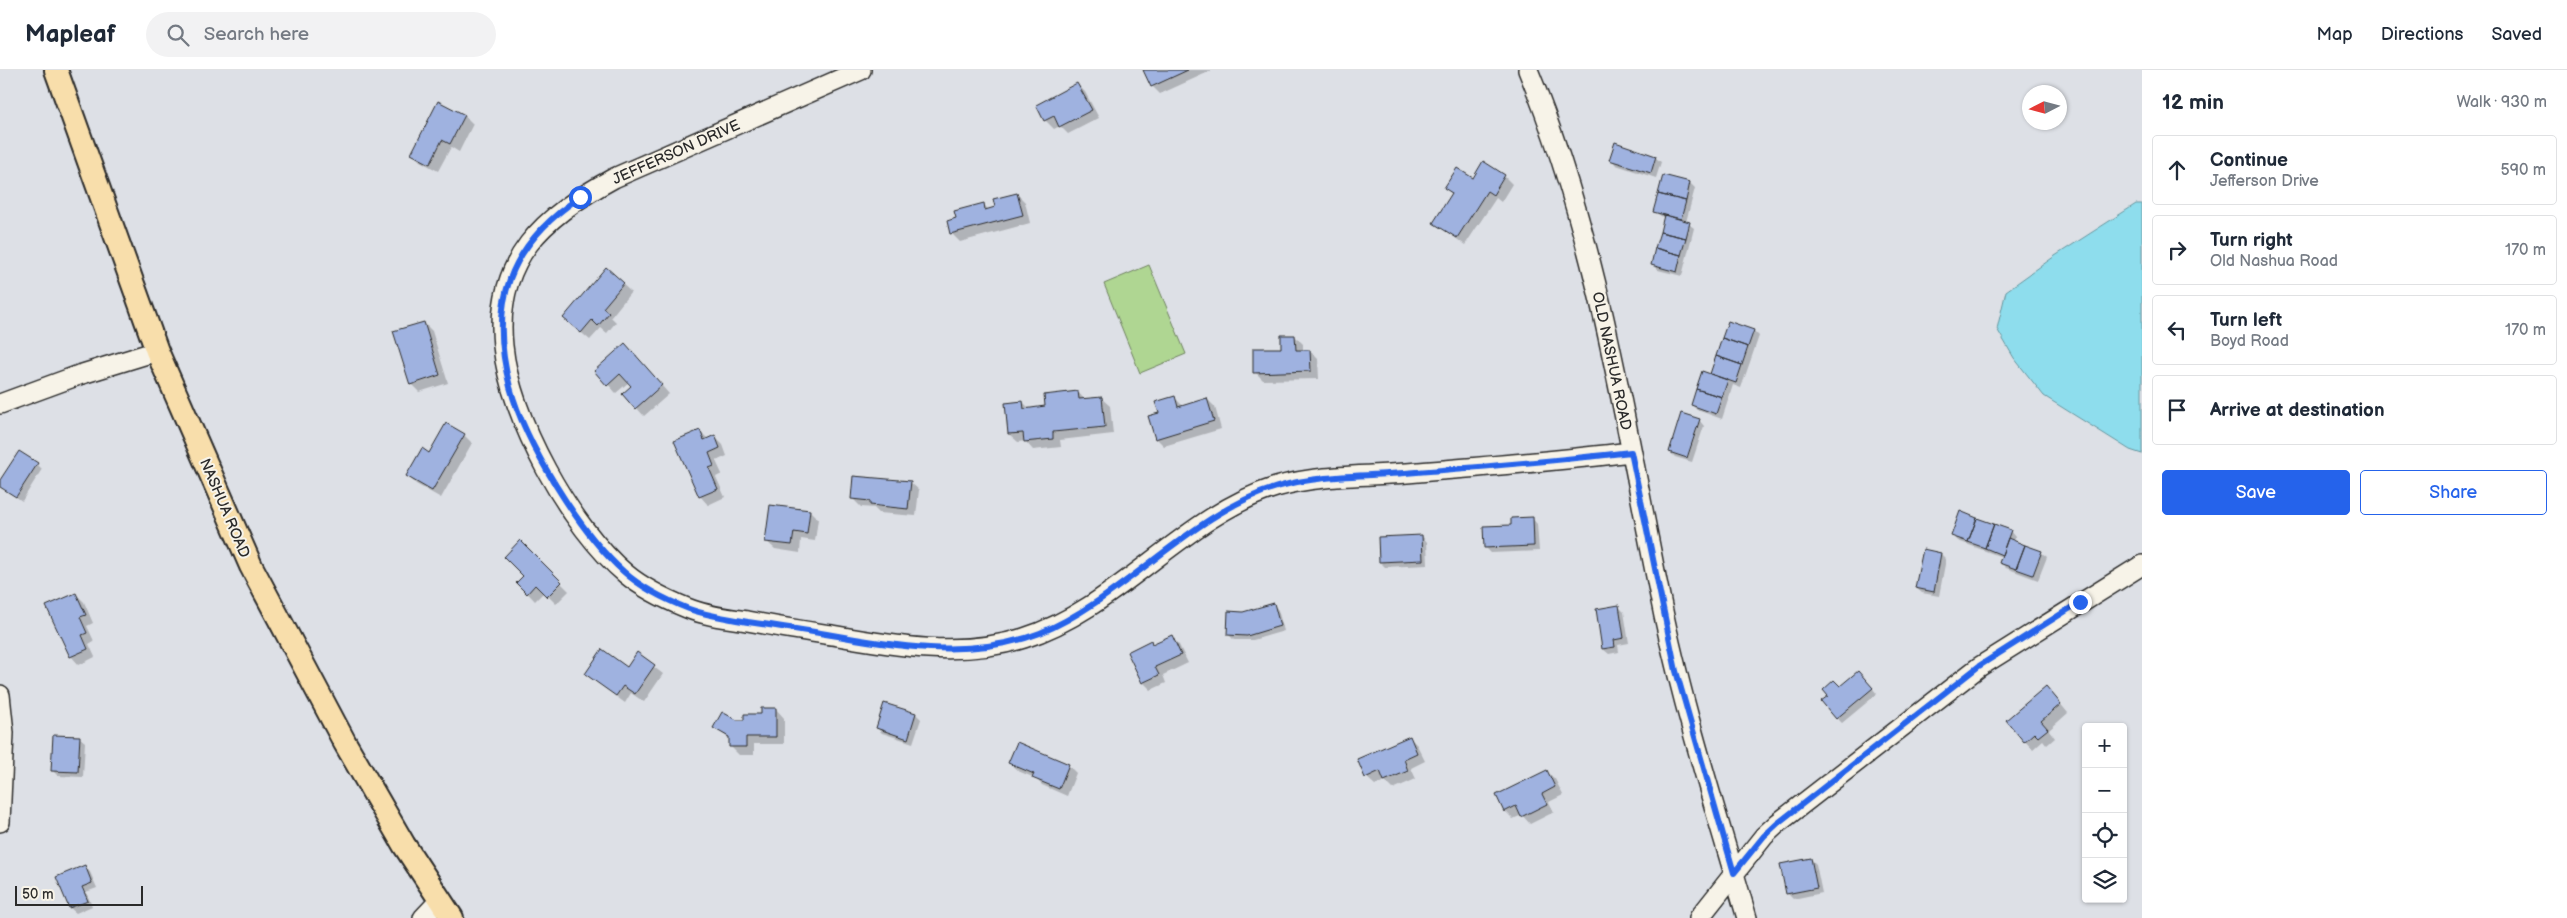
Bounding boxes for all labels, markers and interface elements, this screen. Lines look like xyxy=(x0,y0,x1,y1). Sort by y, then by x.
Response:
search box xyxy=(146,12,496,57)
text: Mapleaf xyxy=(25,20,116,49)
icon: search xyxy=(164,21,192,49)
text: Search here xyxy=(204,23,309,46)
text: Map xyxy=(2317,24,2353,45)
text: Directions xyxy=(2381,24,2463,45)
text: Saved xyxy=(2491,24,2542,45)
north arrow xyxy=(2022,85,2067,130)
text: 12 min xyxy=(2162,90,2224,115)
text: Walk · 930 m xyxy=(2456,93,2547,112)
street label: JEFFERSON DRIVE xyxy=(609,116,743,189)
text: Continue xyxy=(2210,149,2288,172)
icon: ahead xyxy=(2163,156,2191,184)
text: 590 m xyxy=(2501,161,2546,180)
text: Jefferson Drive xyxy=(2210,172,2319,191)
route start xyxy=(569,186,592,209)
text: Turn right xyxy=(2210,229,2293,252)
icon: right xyxy=(2163,236,2191,264)
text: 170 m xyxy=(2505,241,2546,260)
text: Old Nashua Road xyxy=(2210,252,2338,271)
street label: OLD NASHUA ROAD xyxy=(1588,290,1635,432)
text: Turn left xyxy=(2210,309,2282,332)
icon: left xyxy=(2163,316,2191,344)
text: 170 m xyxy=(2505,321,2546,340)
text: Boyd Road xyxy=(2210,332,2289,351)
icon: arrive xyxy=(2163,396,2191,424)
text: Arrive at destination xyxy=(2210,399,2385,422)
street label: NASHUA ROAD xyxy=(195,456,254,561)
button: Save xyxy=(2162,470,2350,515)
button: Share xyxy=(2360,470,2547,515)
route end xyxy=(2069,591,2092,614)
map controls xyxy=(2082,723,2127,903)
button: + xyxy=(2082,723,2127,768)
button: − xyxy=(2082,768,2127,813)
button: locate xyxy=(2082,813,2127,858)
button: layers xyxy=(2082,858,2127,903)
scale bar xyxy=(15,883,142,906)
text: 50 m xyxy=(22,886,54,903)

